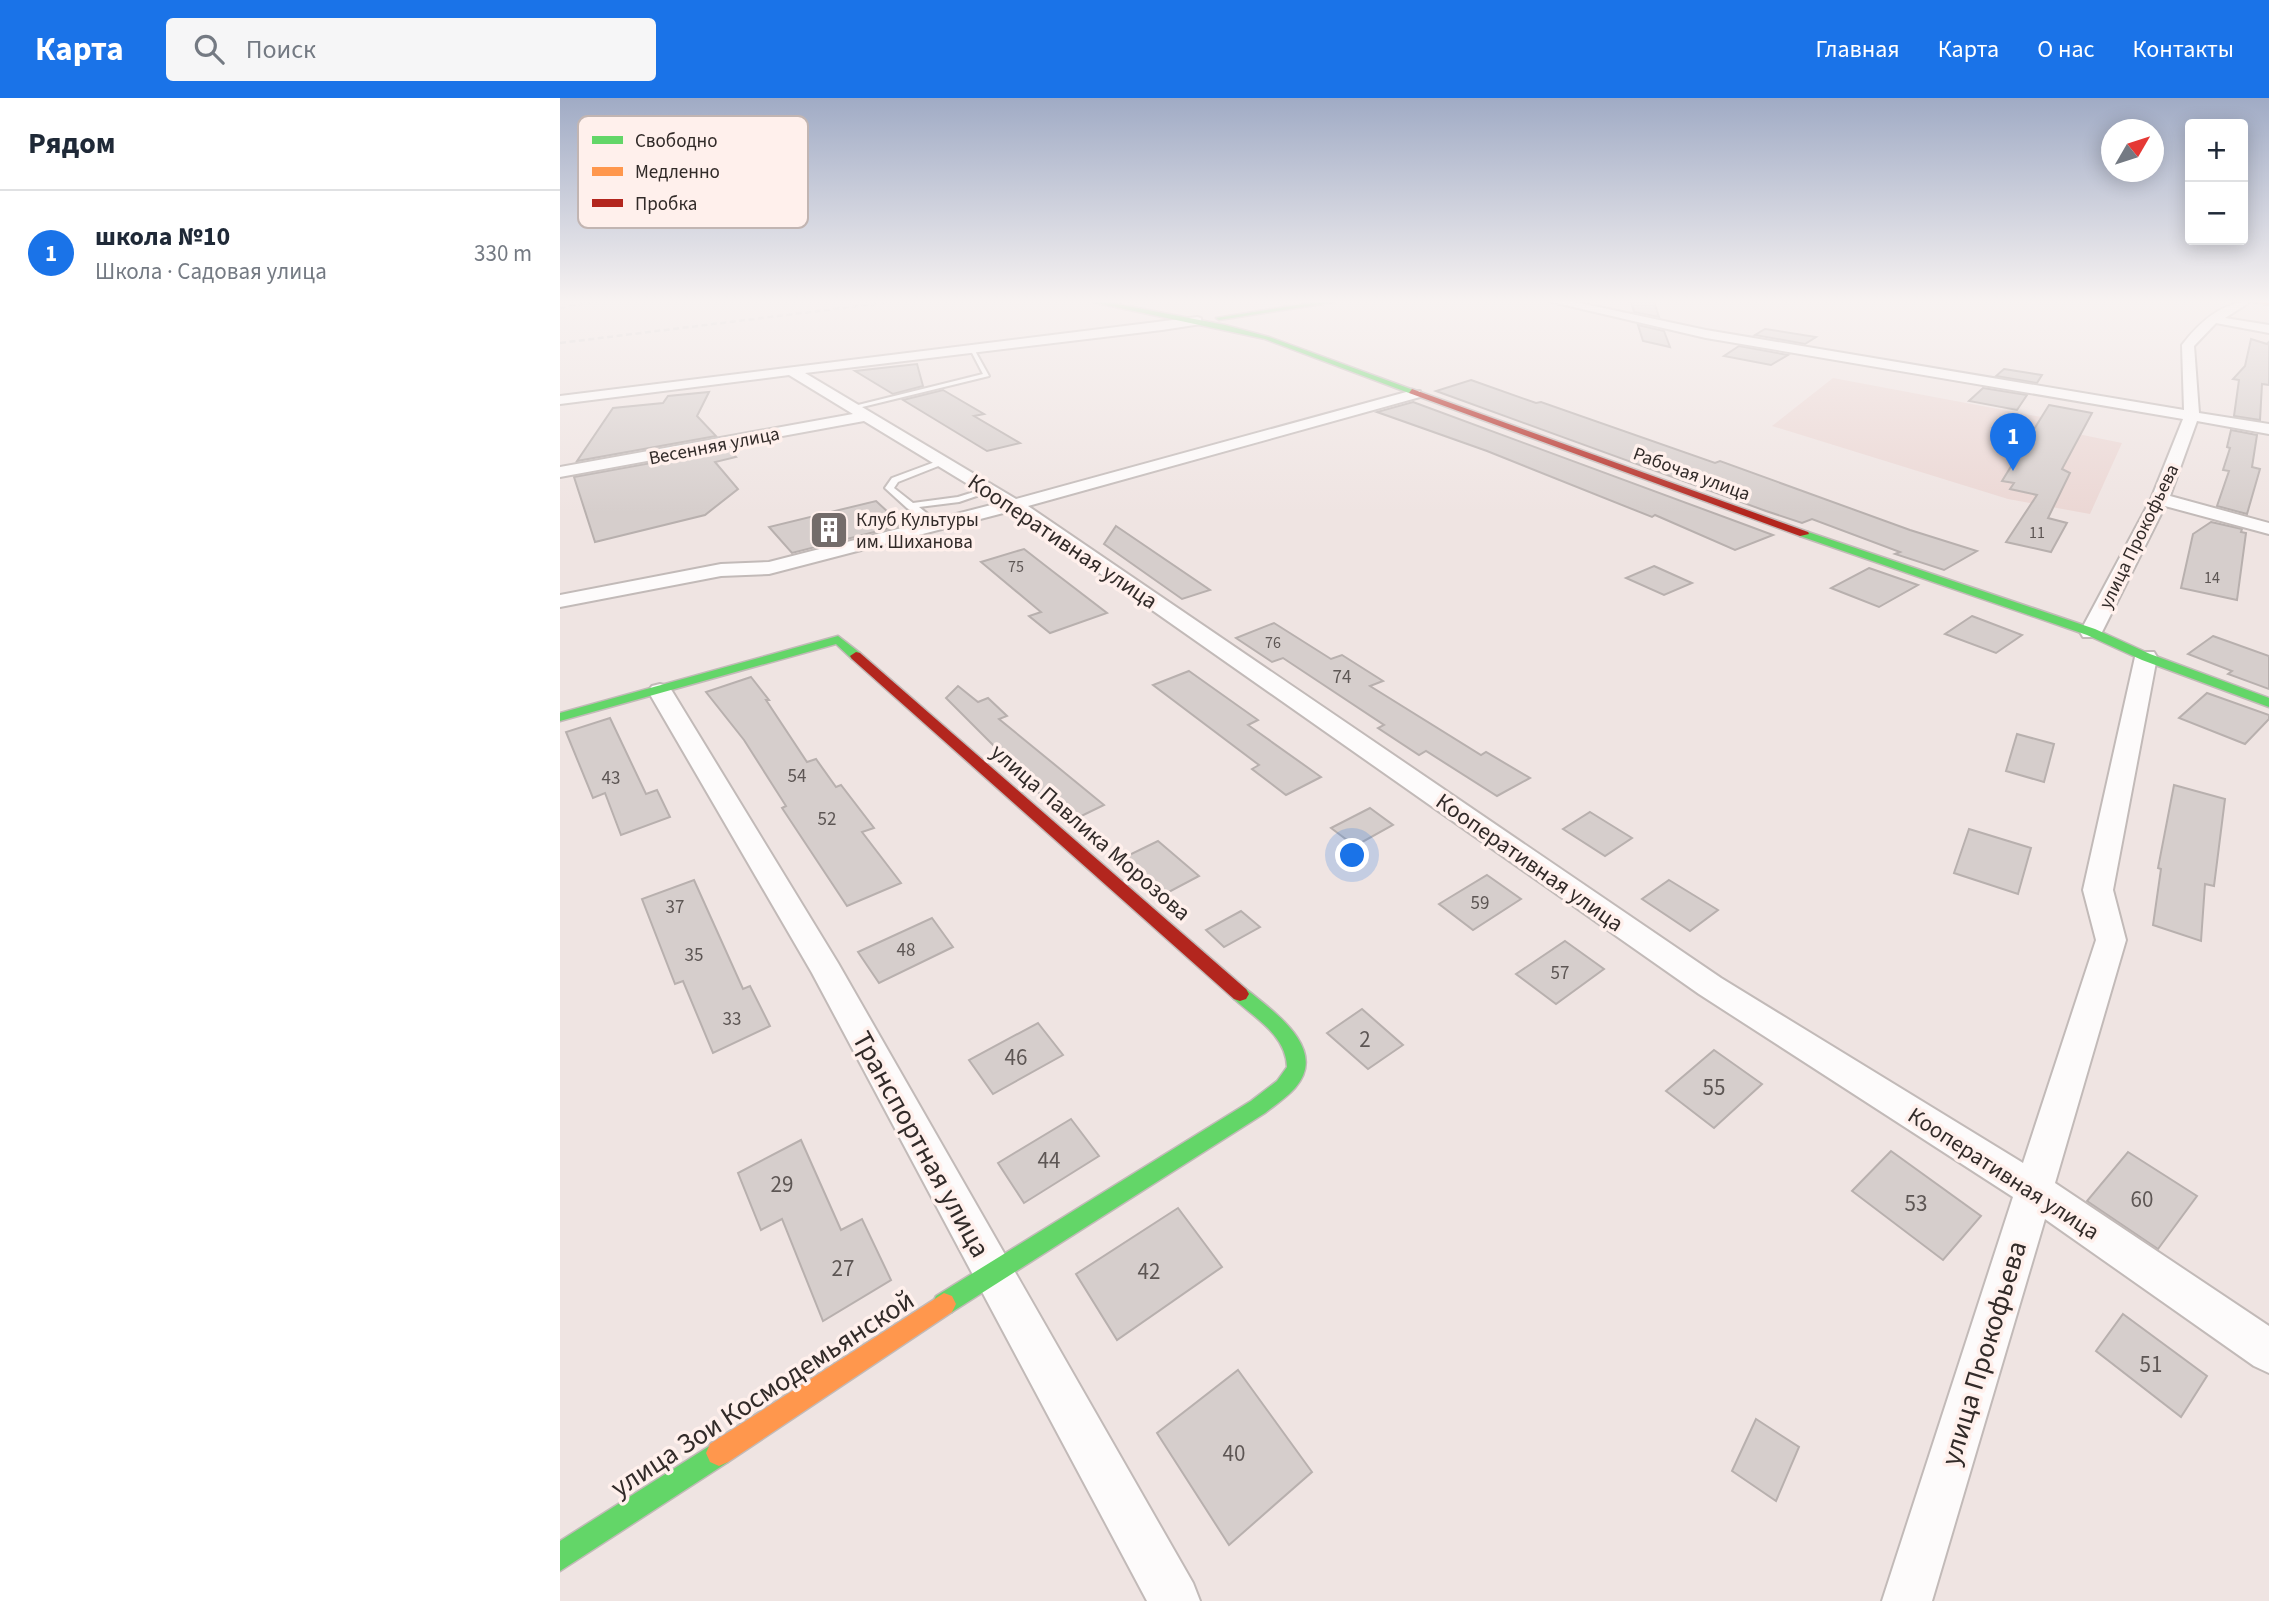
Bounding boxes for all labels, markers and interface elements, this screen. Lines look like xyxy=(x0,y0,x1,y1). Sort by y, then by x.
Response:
search box xyxy=(166,18,656,81)
text: Карта xyxy=(35,26,124,73)
icon: search xyxy=(190,30,228,68)
text: Поиск xyxy=(246,31,316,68)
text: Главная xyxy=(1815,32,1900,67)
text: Карта xyxy=(1938,32,1999,67)
text: О нас xyxy=(2037,32,2094,67)
text: Контакты xyxy=(2132,32,2234,67)
legend xyxy=(578,116,808,228)
north arrow xyxy=(2101,119,2164,182)
map controls xyxy=(2185,119,2248,245)
button: + xyxy=(2185,119,2248,182)
text: Рядом xyxy=(28,122,116,165)
text: Свободно xyxy=(635,128,718,155)
text: Медленно xyxy=(635,159,720,186)
button: − xyxy=(2185,182,2248,245)
text: Пробка xyxy=(635,191,697,218)
text: школа №10 xyxy=(95,218,230,255)
text: 1 xyxy=(45,237,57,270)
text: 330 m xyxy=(474,237,532,270)
text: Школа · Садовая улица xyxy=(95,255,327,288)
pin: 1 xyxy=(1990,413,2036,471)
street label: Весенняя улица xyxy=(647,421,782,472)
street label: Рабочая улица xyxy=(1629,441,1754,508)
street label: улица Прокофьева xyxy=(2093,460,2186,614)
street label: Кооперативная улица xyxy=(961,466,1164,617)
place label: Клуб Культуры им. Шиханова xyxy=(856,507,979,556)
building icon: Клуб Культуры им. Шиханова xyxy=(808,509,850,551)
house number: 11 xyxy=(2029,522,2045,544)
house number: 75 xyxy=(1008,556,1024,578)
house number: 14 xyxy=(2204,567,2220,589)
house number: 76 xyxy=(1265,632,1281,654)
house number: 74 xyxy=(1333,664,1351,691)
street label: улица Павлика Морозова xyxy=(983,736,1198,929)
house number: 54 xyxy=(788,763,806,790)
house number: 43 xyxy=(602,765,620,792)
street label: Кооперативная улица xyxy=(1429,785,1630,940)
house number: 52 xyxy=(818,806,836,833)
your location xyxy=(1335,838,1369,872)
house number: 59 xyxy=(1471,890,1489,917)
house number: 37 xyxy=(666,894,684,921)
house number: 48 xyxy=(897,937,915,964)
house number: 35 xyxy=(685,942,703,969)
house number: 57 xyxy=(1551,960,1569,987)
house number: 33 xyxy=(723,1006,741,1033)
house number: 2 xyxy=(1359,1023,1371,1056)
street label: Транспортная улица xyxy=(842,1024,1000,1265)
house number: 46 xyxy=(1005,1041,1027,1074)
house number: 55 xyxy=(1703,1071,1725,1104)
street label: Кооперативная улица xyxy=(1901,1099,2106,1248)
house number: 44 xyxy=(1038,1144,1060,1177)
house number: 29 xyxy=(771,1168,793,1201)
house number: 60 xyxy=(2131,1183,2153,1216)
house number: 53 xyxy=(1905,1187,1927,1220)
street label: улица Прокофьева xyxy=(1931,1236,2037,1470)
house number: 27 xyxy=(832,1252,854,1285)
house number: 42 xyxy=(1138,1255,1160,1288)
street label: улица Зои Космодемьянской xyxy=(603,1280,922,1507)
house number: 51 xyxy=(2140,1348,2162,1381)
house number: 40 xyxy=(1223,1437,1245,1470)

